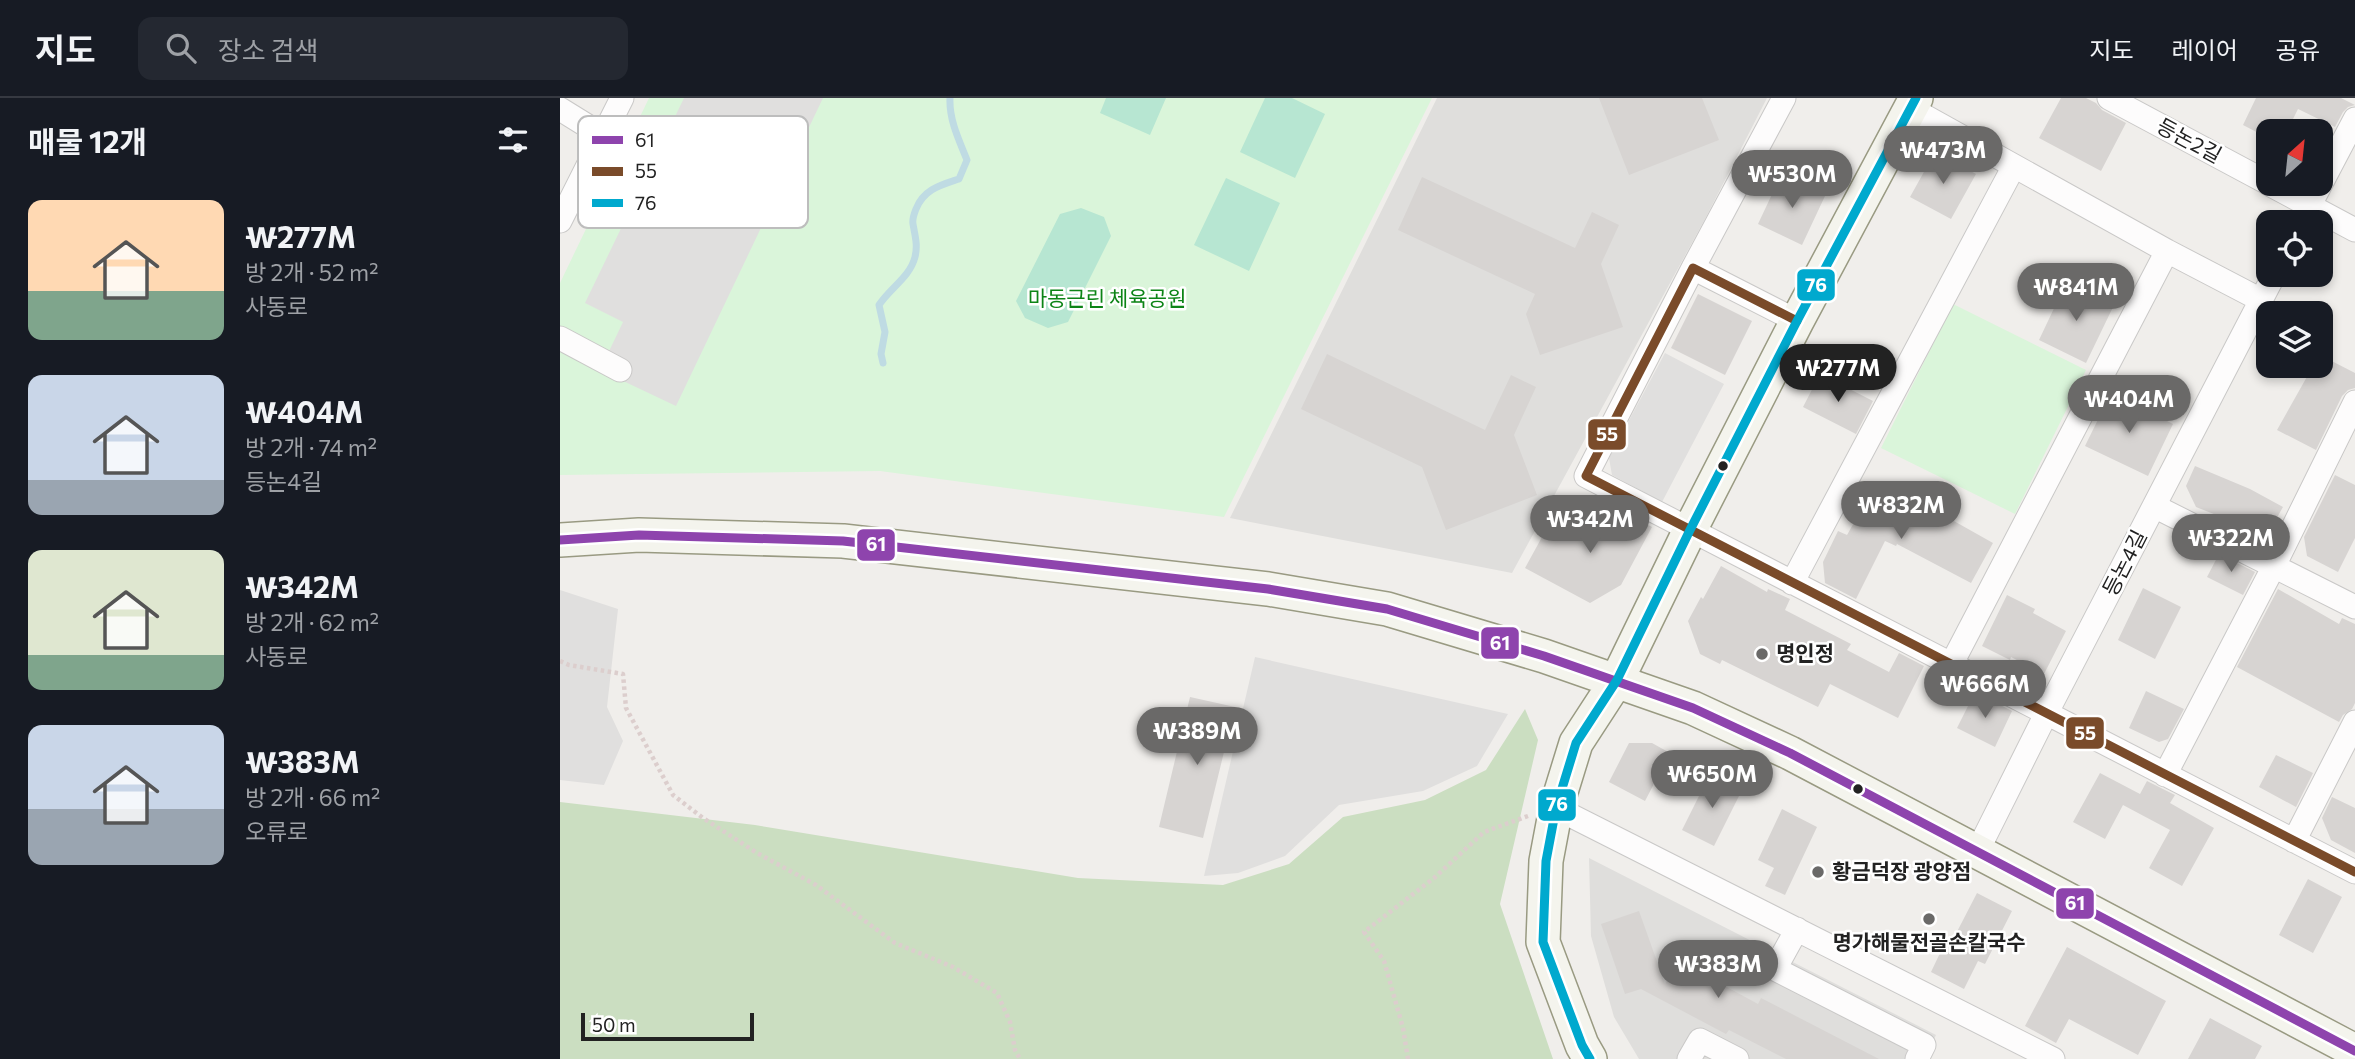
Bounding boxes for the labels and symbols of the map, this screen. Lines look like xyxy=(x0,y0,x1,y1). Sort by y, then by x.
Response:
street label: 등논2길 xyxy=(2153,112,2226,167)
legend xyxy=(578,116,808,228)
north arrow xyxy=(2256,119,2333,196)
pin: ₩473M xyxy=(1894,126,1992,186)
text: 61 xyxy=(635,128,655,151)
pin: ₩530M xyxy=(1743,150,1841,210)
text: 55 xyxy=(635,159,657,182)
text: 76 xyxy=(635,191,657,214)
pin: ₩841M xyxy=(2027,264,2125,323)
line badge: 76 xyxy=(1796,268,1836,302)
text: 76 xyxy=(1805,273,1827,296)
park label: 마동근린 체육공원 xyxy=(1028,285,1186,310)
pin: ₩277M xyxy=(1789,344,1887,404)
pin: ₩404M xyxy=(2080,376,2178,435)
line badge: 55 xyxy=(1587,418,1627,451)
text: 55 xyxy=(1596,422,1618,445)
unlabelled marker xyxy=(1716,459,1730,473)
pin: ₩832M xyxy=(1852,482,1950,541)
pin: ₩342M xyxy=(1541,496,1639,555)
pin: ₩322M xyxy=(2182,514,2280,574)
street label: 등논4길 xyxy=(2097,525,2151,599)
line badge: 61 xyxy=(856,528,896,562)
text: 61 xyxy=(866,532,886,555)
line badge: 61 xyxy=(1480,626,1520,660)
text: 61 xyxy=(1490,631,1510,654)
place label: 명인정 xyxy=(1776,640,1834,665)
marker: 명인정 xyxy=(1754,646,1770,662)
pin: ₩666M xyxy=(1936,660,2034,720)
pin: ₩389M xyxy=(1148,708,1246,767)
line badge: 55 xyxy=(2065,716,2105,750)
text: 55 xyxy=(2074,721,2096,744)
pin: ₩650M xyxy=(1663,750,1761,810)
unlabelled marker xyxy=(1851,782,1865,796)
line badge: 76 xyxy=(1537,788,1577,822)
text: 76 xyxy=(1546,792,1568,815)
place label: 황금덕장 광양점 xyxy=(1832,858,1971,883)
marker: 황금덕장 광양점 xyxy=(1810,864,1826,880)
line badge: 61 xyxy=(2055,887,2095,920)
text: 61 xyxy=(2065,891,2085,914)
marker: 명가해물전골손칼국수 xyxy=(1921,911,1937,927)
place label: 명가해물전골손칼국수 xyxy=(1832,929,2026,954)
pin: ₩383M xyxy=(1669,940,1767,1000)
scale bar xyxy=(581,1010,754,1042)

